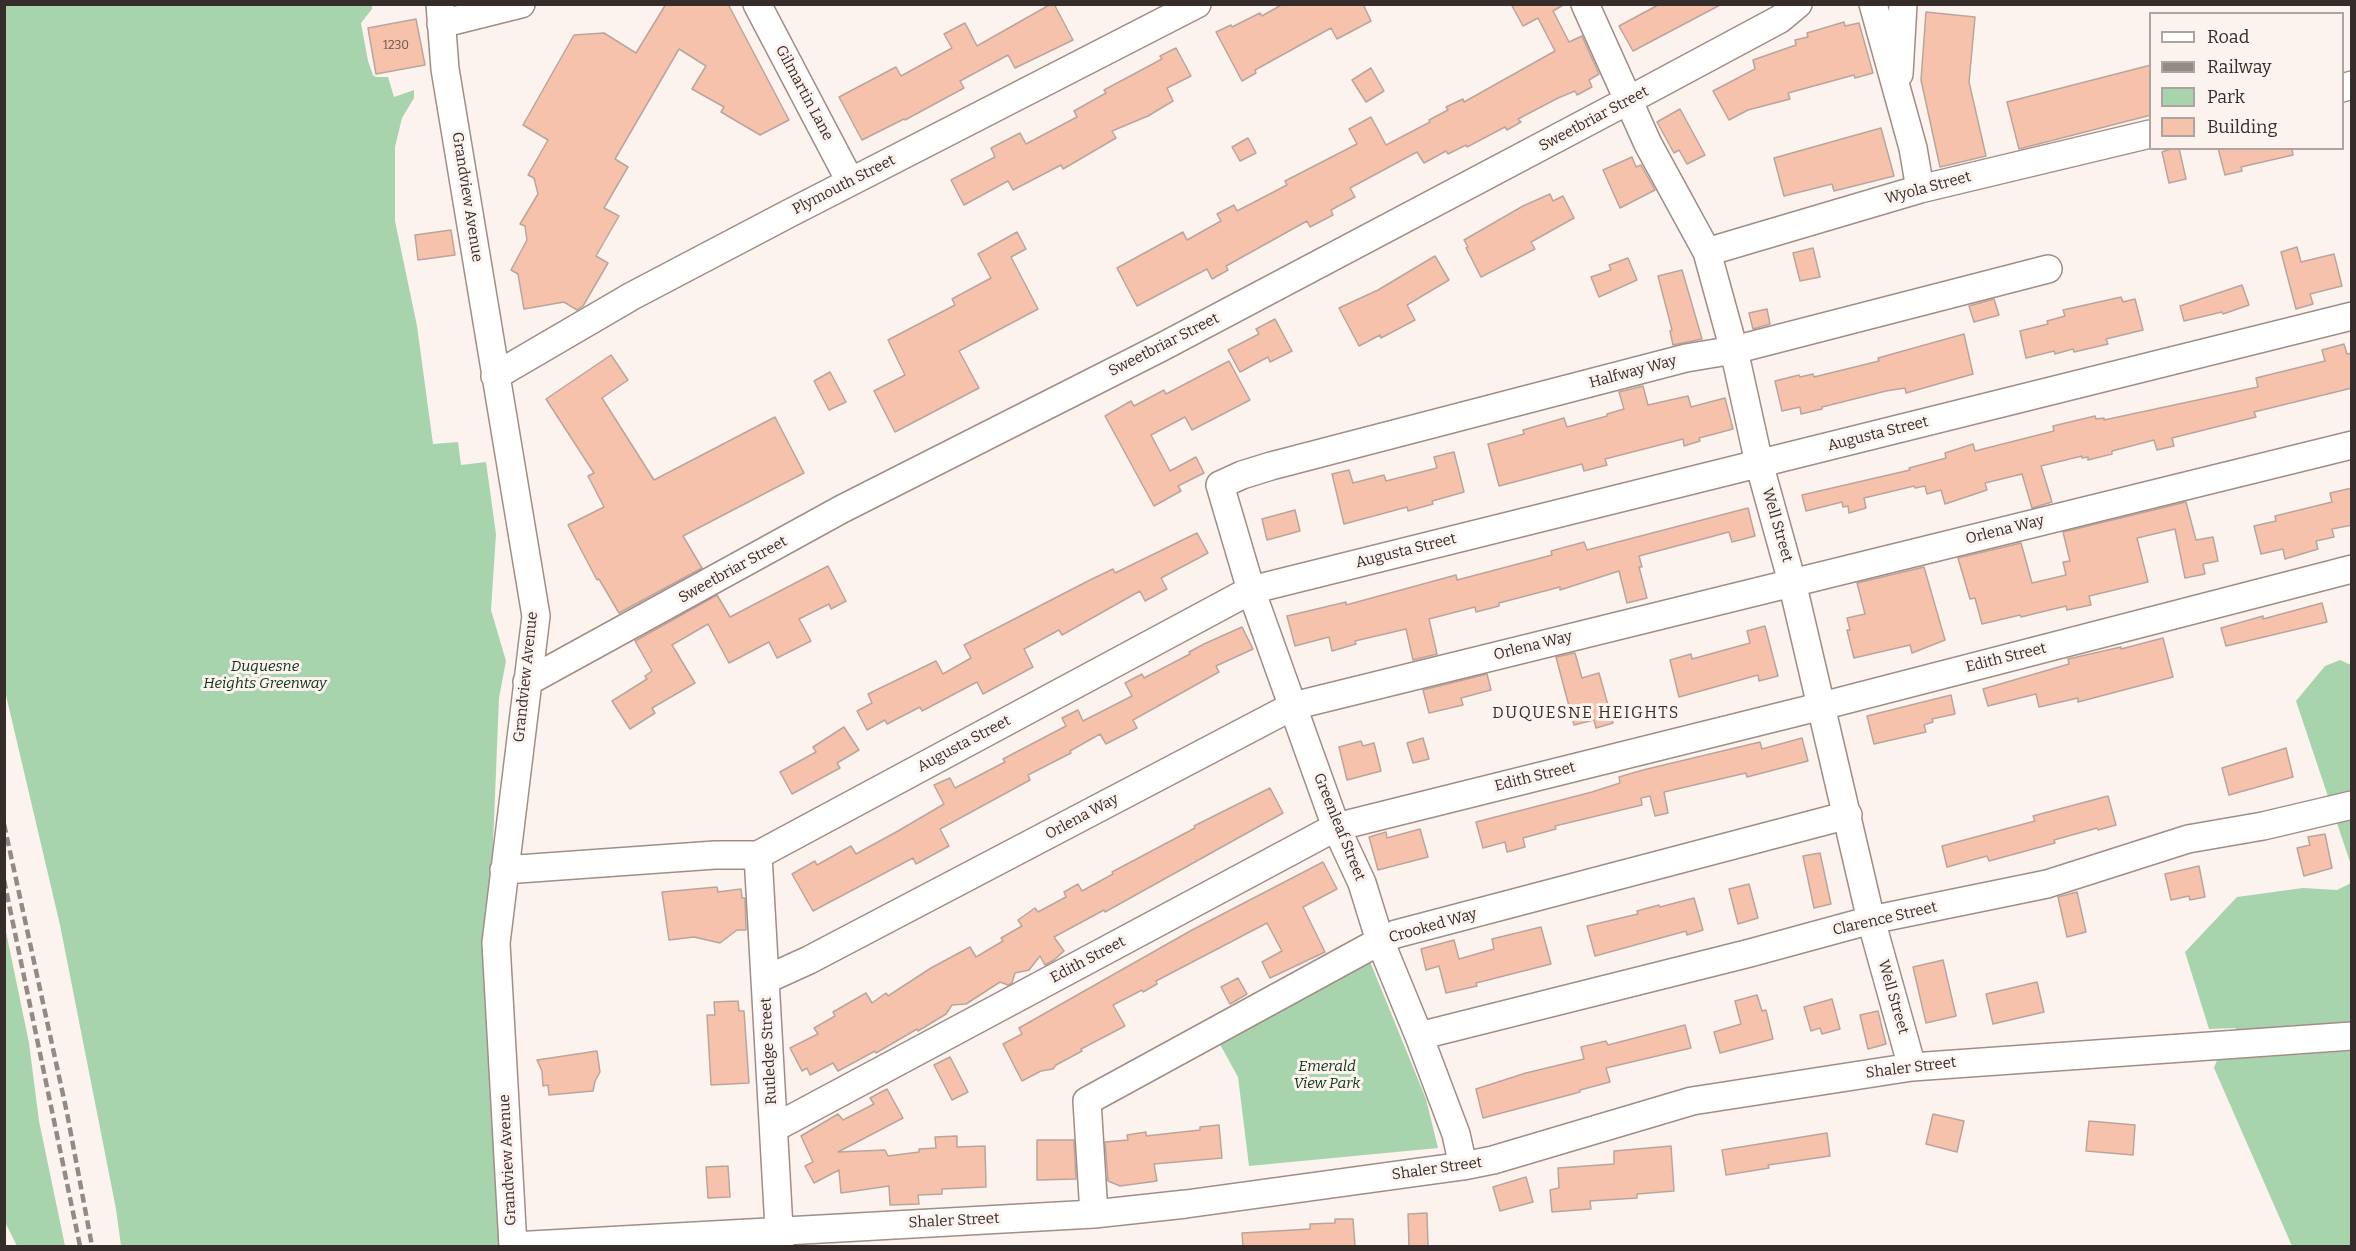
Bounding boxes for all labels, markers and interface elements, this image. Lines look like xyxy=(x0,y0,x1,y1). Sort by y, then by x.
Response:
legend xyxy=(2149,12,2344,150)
text: Road xyxy=(2207,26,2249,48)
house number: 1230 xyxy=(383,39,409,53)
street label: Gilmartin Lane xyxy=(771,42,837,144)
text: Railway xyxy=(2207,56,2271,78)
street label: Sweetbriar Street xyxy=(1536,83,1652,155)
text: Park xyxy=(2207,86,2245,108)
text: Building xyxy=(2207,116,2278,138)
street label: Grandview Avenue xyxy=(448,131,486,263)
street label: Plymouth Street xyxy=(790,151,898,219)
street label: Wyola Street xyxy=(1883,168,1973,208)
street label: Sweetbriar Street xyxy=(1106,309,1222,381)
street label: Halfway Way xyxy=(1587,352,1679,392)
street label: Augusta Street xyxy=(1826,413,1930,455)
street label: Well Street xyxy=(1758,486,1796,564)
street label: Orlena Way xyxy=(1964,512,2046,548)
street label: Augusta Street xyxy=(1354,530,1458,572)
street label: Sweetbriar Street xyxy=(676,533,790,607)
street label: Grandview Avenue xyxy=(510,611,542,743)
street label: Orlena Way xyxy=(1492,628,1574,664)
street label: Edith Street xyxy=(1964,639,2048,677)
park label: Duquesne Heights Greenway xyxy=(203,658,327,693)
district label: DUQUESNE HEIGHTS xyxy=(1492,704,1680,724)
street label: Augusta Street xyxy=(914,712,1014,776)
street label: Edith Street xyxy=(1493,758,1577,796)
street label: Greenleaf Street xyxy=(1309,771,1369,883)
street label: Orlena Way xyxy=(1042,790,1122,844)
street label: Clarence Street xyxy=(1831,898,1939,940)
street label: Crooked Way xyxy=(1387,905,1479,947)
street label: Edith Street xyxy=(1047,933,1129,987)
street label: Well Street xyxy=(1874,958,1912,1036)
street label: Rutledge Street xyxy=(757,997,781,1105)
street label: Shaler Street xyxy=(1865,1054,1957,1082)
park label: Emerald View Park xyxy=(1294,1058,1360,1093)
street label: Grandview Avenue xyxy=(496,1094,520,1226)
street label: Shaler Street xyxy=(1391,1154,1483,1184)
street label: Shaler Street xyxy=(908,1210,1000,1232)

